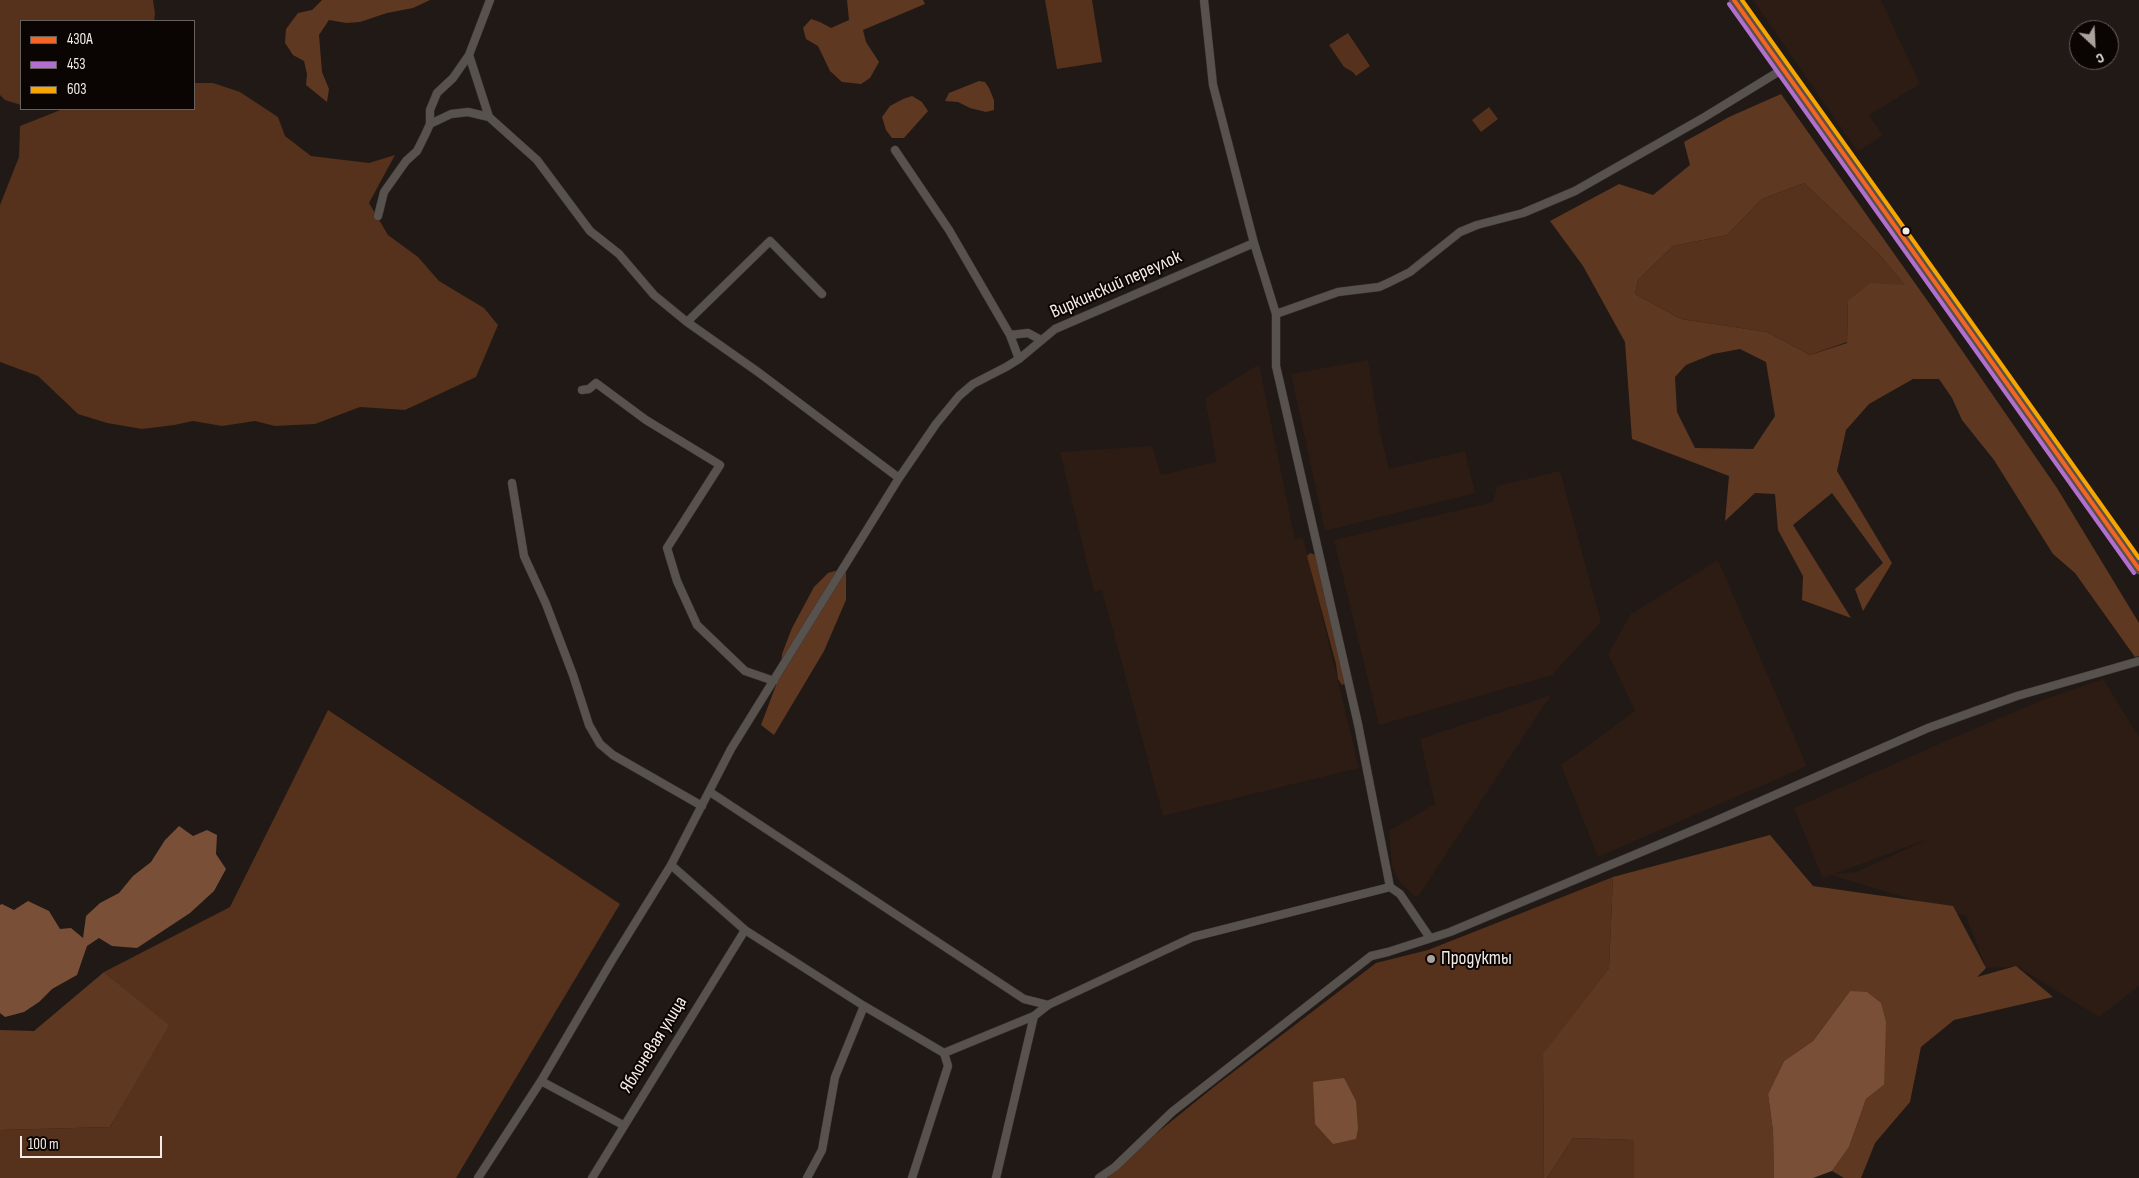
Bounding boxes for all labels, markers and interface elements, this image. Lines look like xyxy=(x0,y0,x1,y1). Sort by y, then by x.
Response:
legend xyxy=(20,20,195,110)
north arrow xyxy=(2069,20,2119,70)
text: 430А xyxy=(67,30,93,49)
text: С xyxy=(2093,49,2107,67)
text: 453 xyxy=(67,55,86,74)
text: 603 xyxy=(67,80,87,99)
unlabelled marker xyxy=(1901,226,1911,236)
street label: Виркинский переулок xyxy=(1047,246,1185,324)
place label: Продукты xyxy=(1441,948,1512,970)
marker: Продукты xyxy=(1425,953,1437,965)
street label: Яблоневая улица xyxy=(615,993,693,1097)
scale bar xyxy=(22,1126,165,1158)
text: 100 m xyxy=(28,1135,59,1154)

